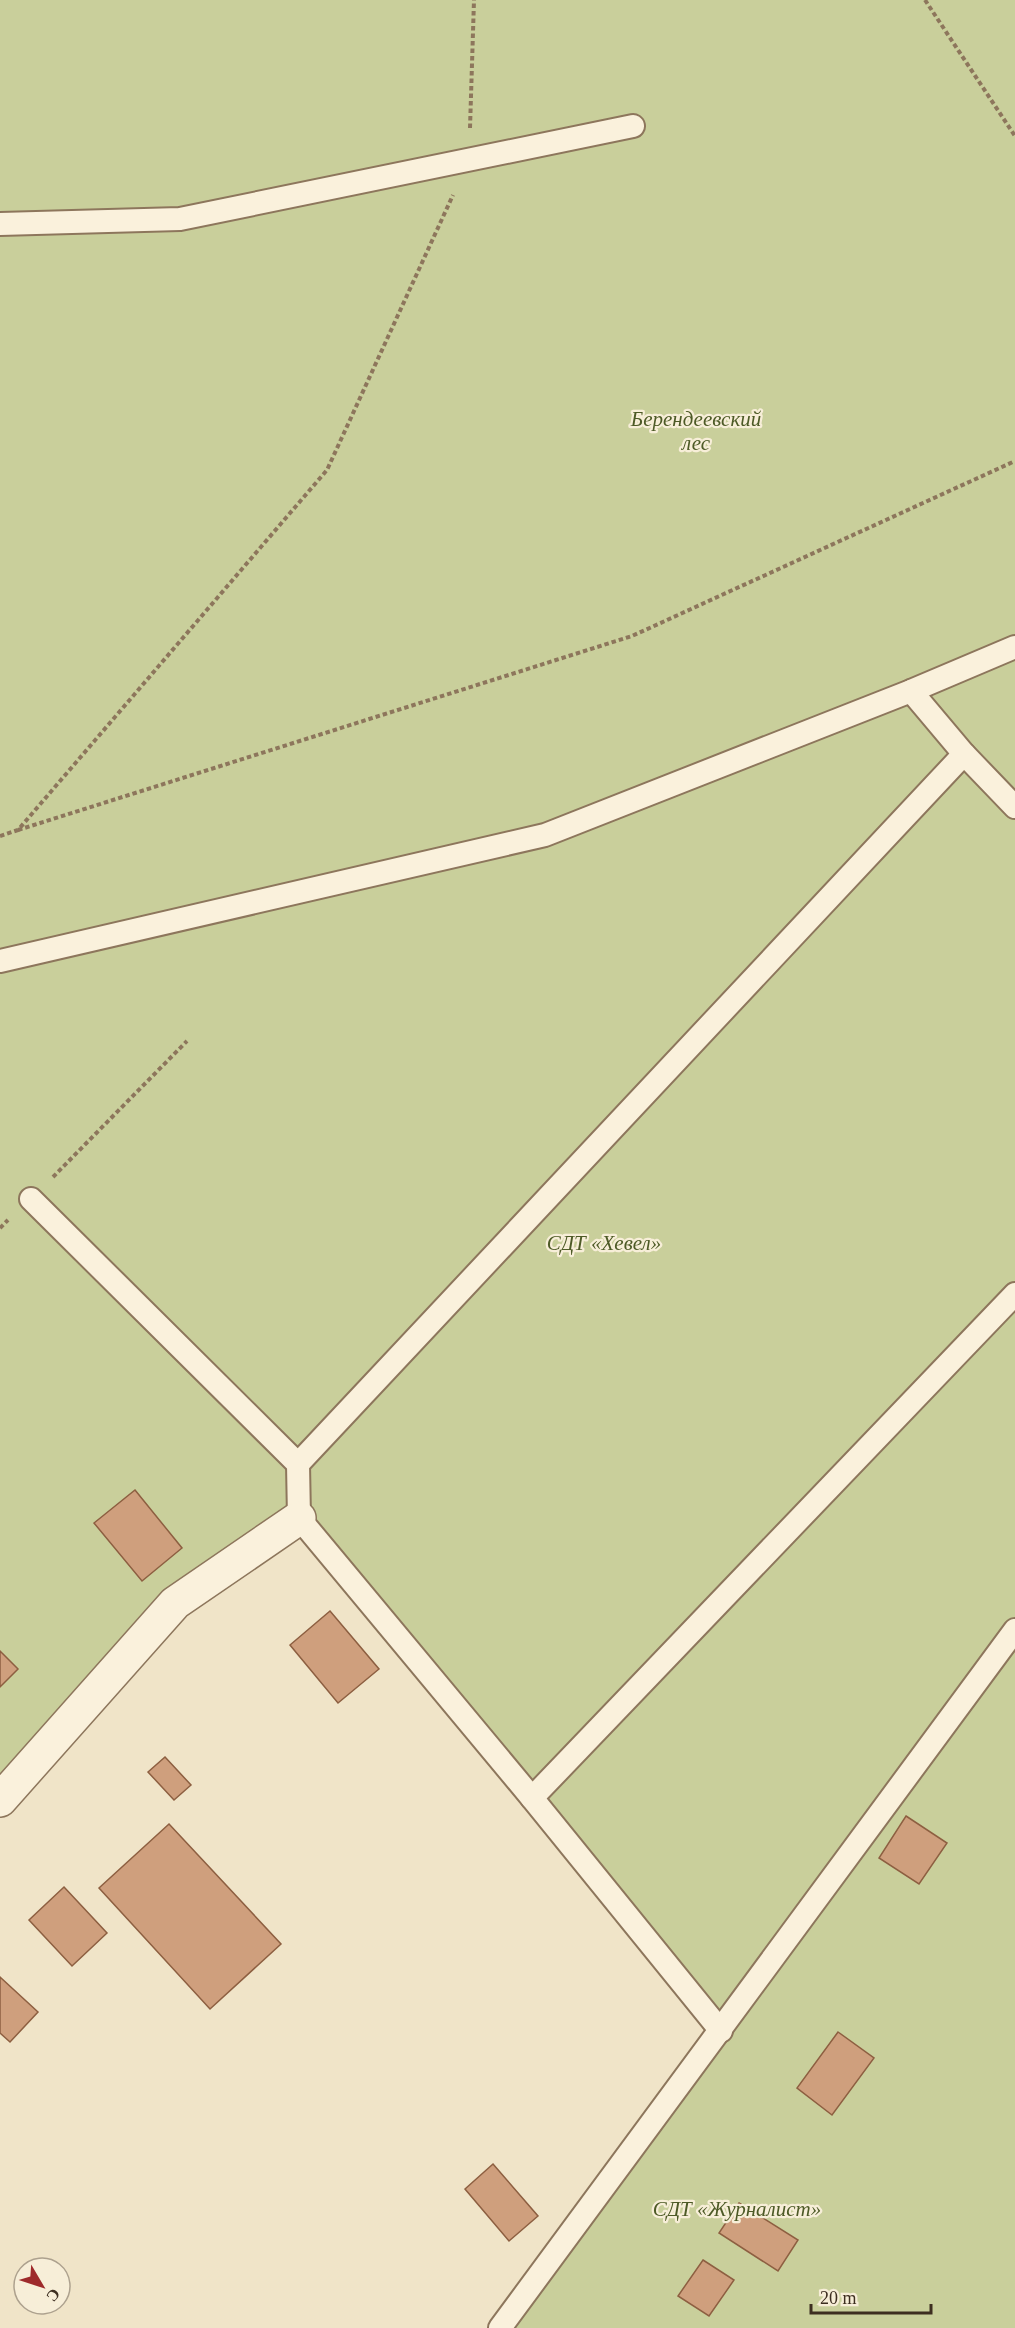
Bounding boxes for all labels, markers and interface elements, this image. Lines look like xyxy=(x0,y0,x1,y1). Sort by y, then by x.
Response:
park label: Берендеевский лес xyxy=(630,407,762,455)
park label: СДТ «Хевел» xyxy=(547,1231,661,1255)
park label: СДТ «Журналист» xyxy=(653,2197,821,2221)
north arrow xyxy=(12,2256,72,2316)
scale bar xyxy=(811,2277,931,2315)
text: С xyxy=(43,2285,64,2305)
text: 20 m xyxy=(820,2288,857,2308)

